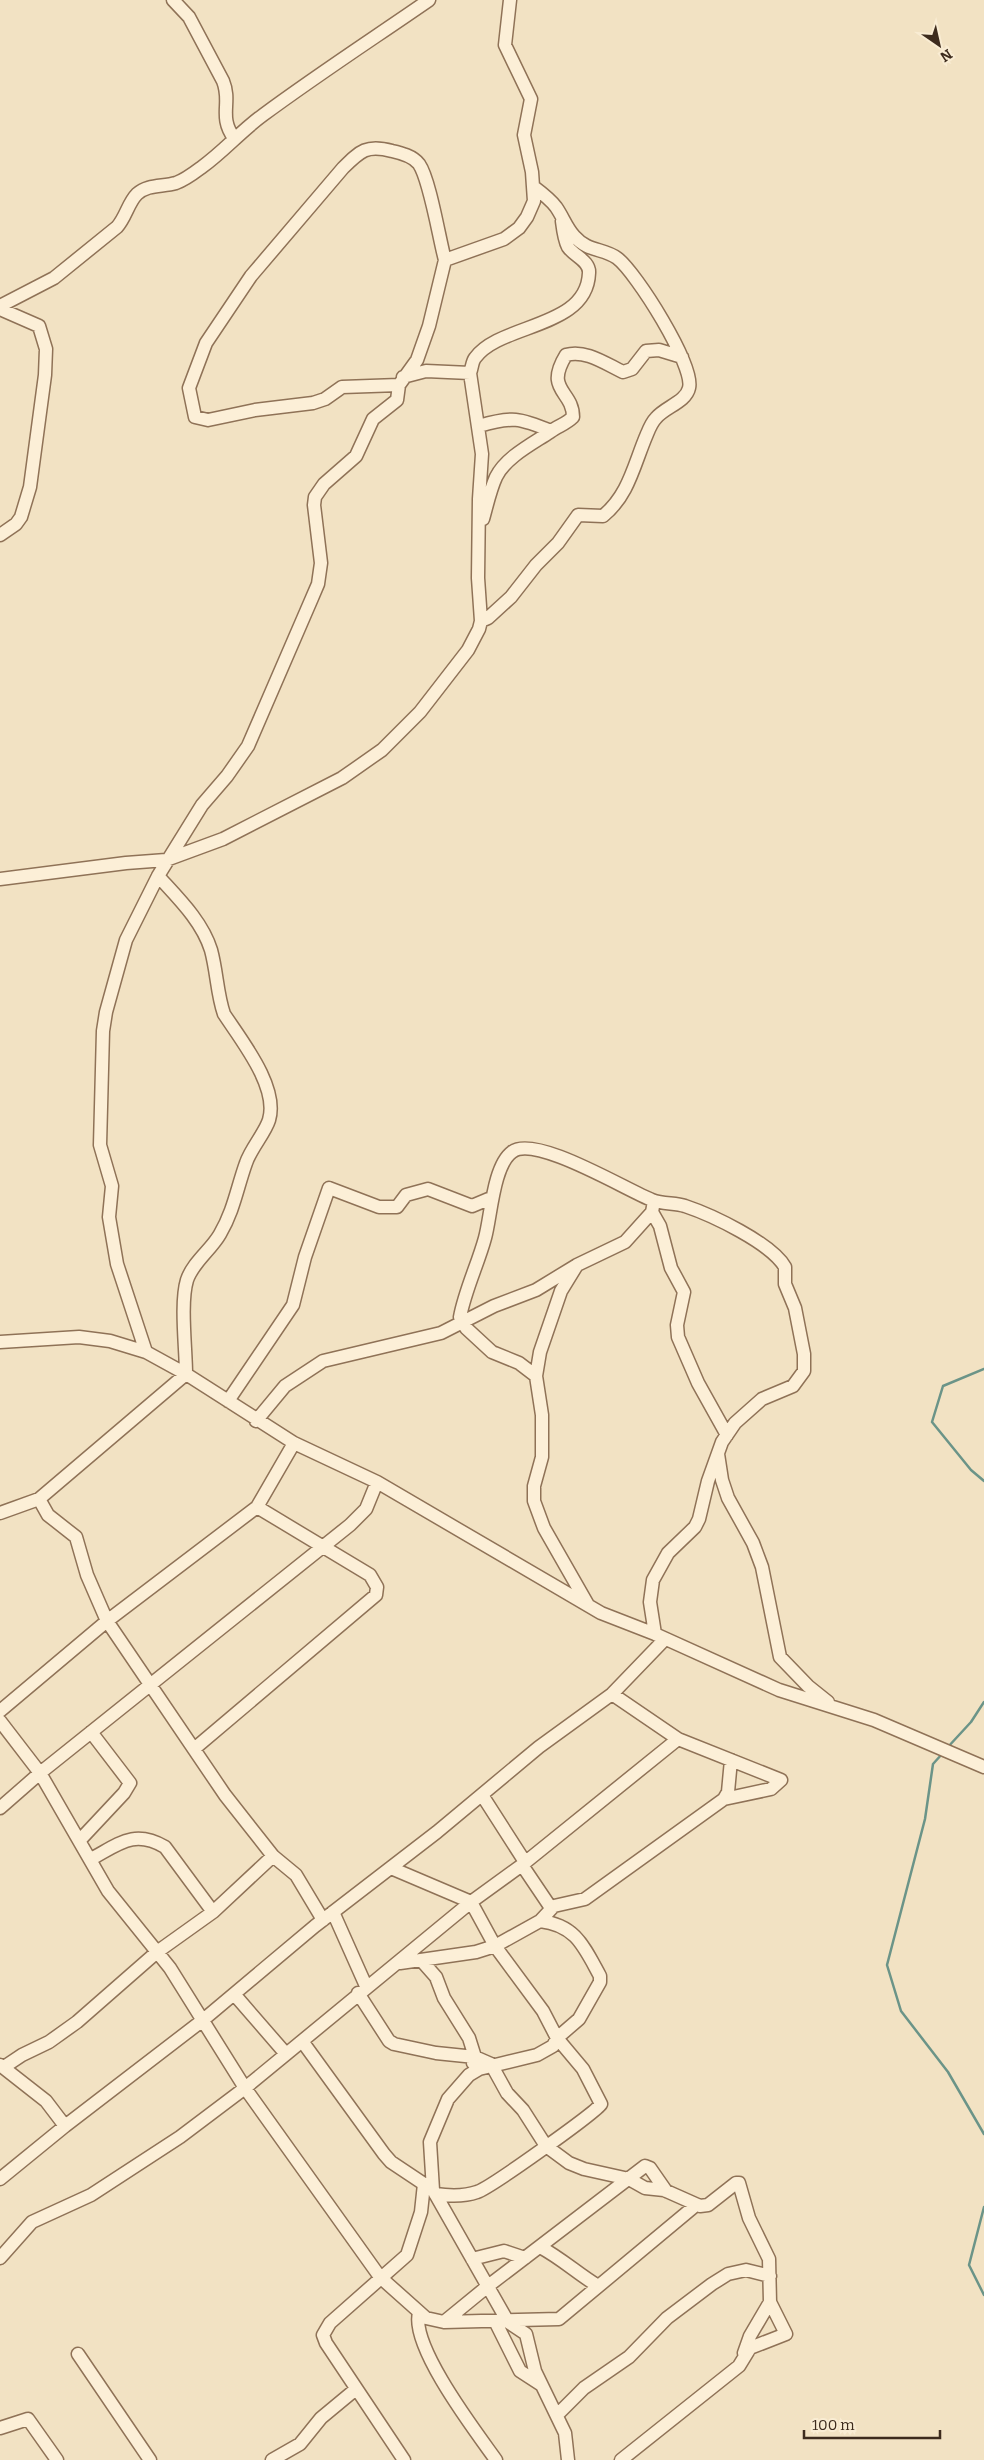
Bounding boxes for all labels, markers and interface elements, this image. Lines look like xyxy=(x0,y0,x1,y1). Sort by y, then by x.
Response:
north arrow xyxy=(914,20,964,70)
text: N xyxy=(937,45,955,66)
scale bar xyxy=(804,2408,940,2440)
text: 100 m xyxy=(812,2416,855,2434)

